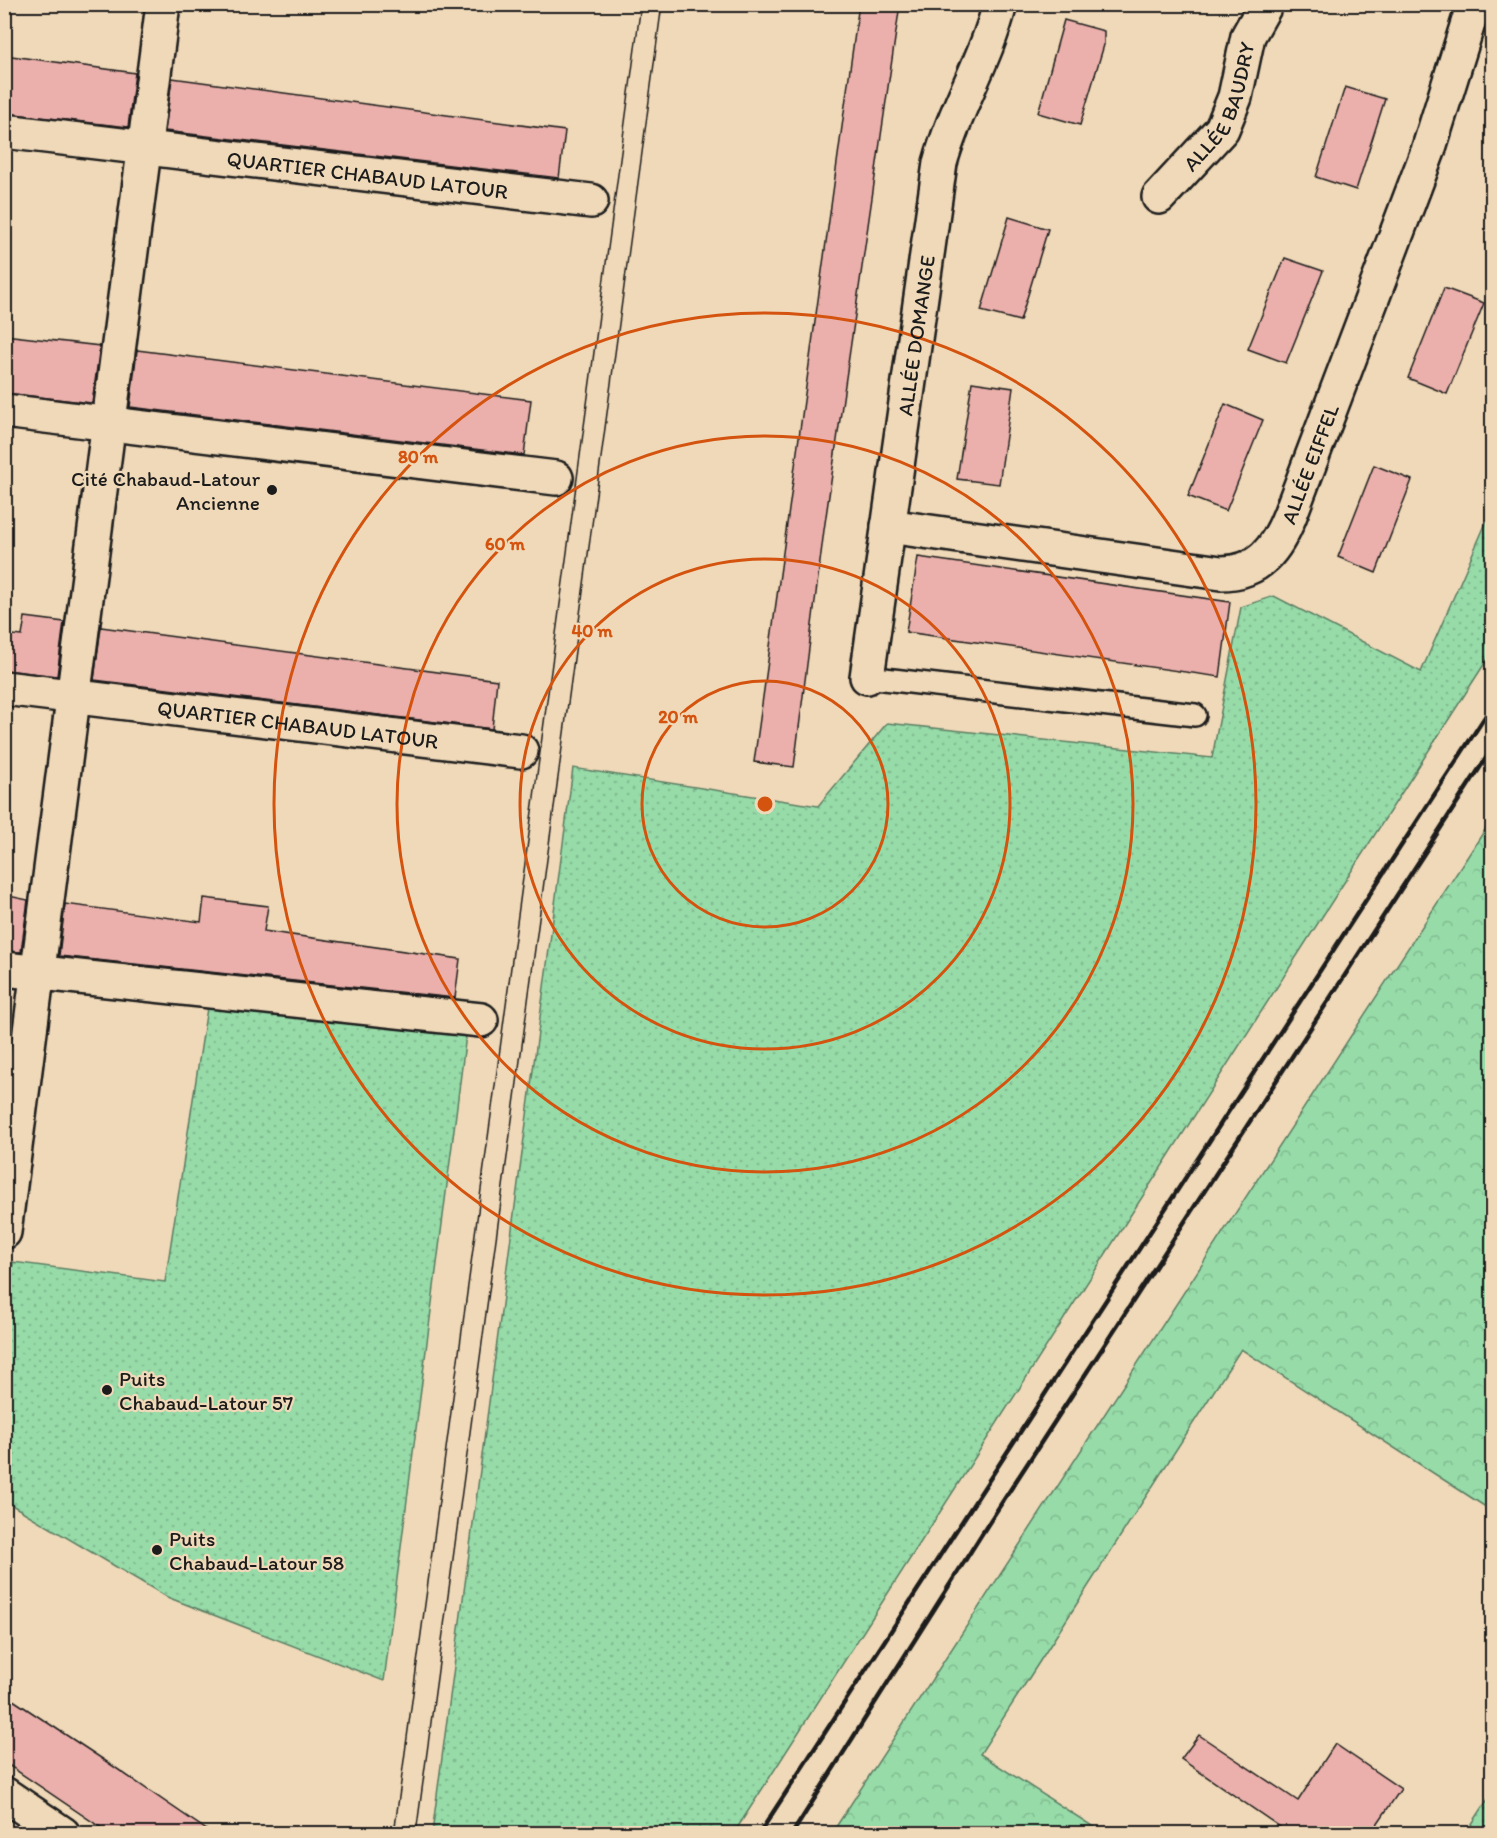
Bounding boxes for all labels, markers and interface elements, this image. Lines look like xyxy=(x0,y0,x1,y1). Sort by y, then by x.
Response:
street label: ALLÉE BAUDRY xyxy=(1177,39,1259,176)
street label: QUARTIER CHABAUD LATOUR xyxy=(226,145,509,203)
street label: ALLÉE DOMANGE xyxy=(892,253,939,418)
street label: ALLÉE EIFFEL xyxy=(1275,400,1344,527)
text: 80 m xyxy=(398,446,439,468)
place label: Cité Chabaud-Latour Ancienne xyxy=(71,466,261,515)
marker: Cité Chabaud-Latour Ancienne xyxy=(265,483,279,497)
text: 60 m xyxy=(485,533,526,555)
text: 40 m xyxy=(571,620,613,642)
street label: QUARTIER CHABAUD LATOUR xyxy=(156,694,440,753)
text: 20 m xyxy=(658,706,699,728)
centre of rings xyxy=(755,794,775,814)
place label: Puits Chabaud-Latour 57 xyxy=(119,1366,293,1415)
marker: Puits Chabaud-Latour 57 xyxy=(100,1383,114,1397)
place label: Puits Chabaud-Latour 58 xyxy=(169,1526,344,1575)
marker: Puits Chabaud-Latour 58 xyxy=(150,1543,164,1557)

